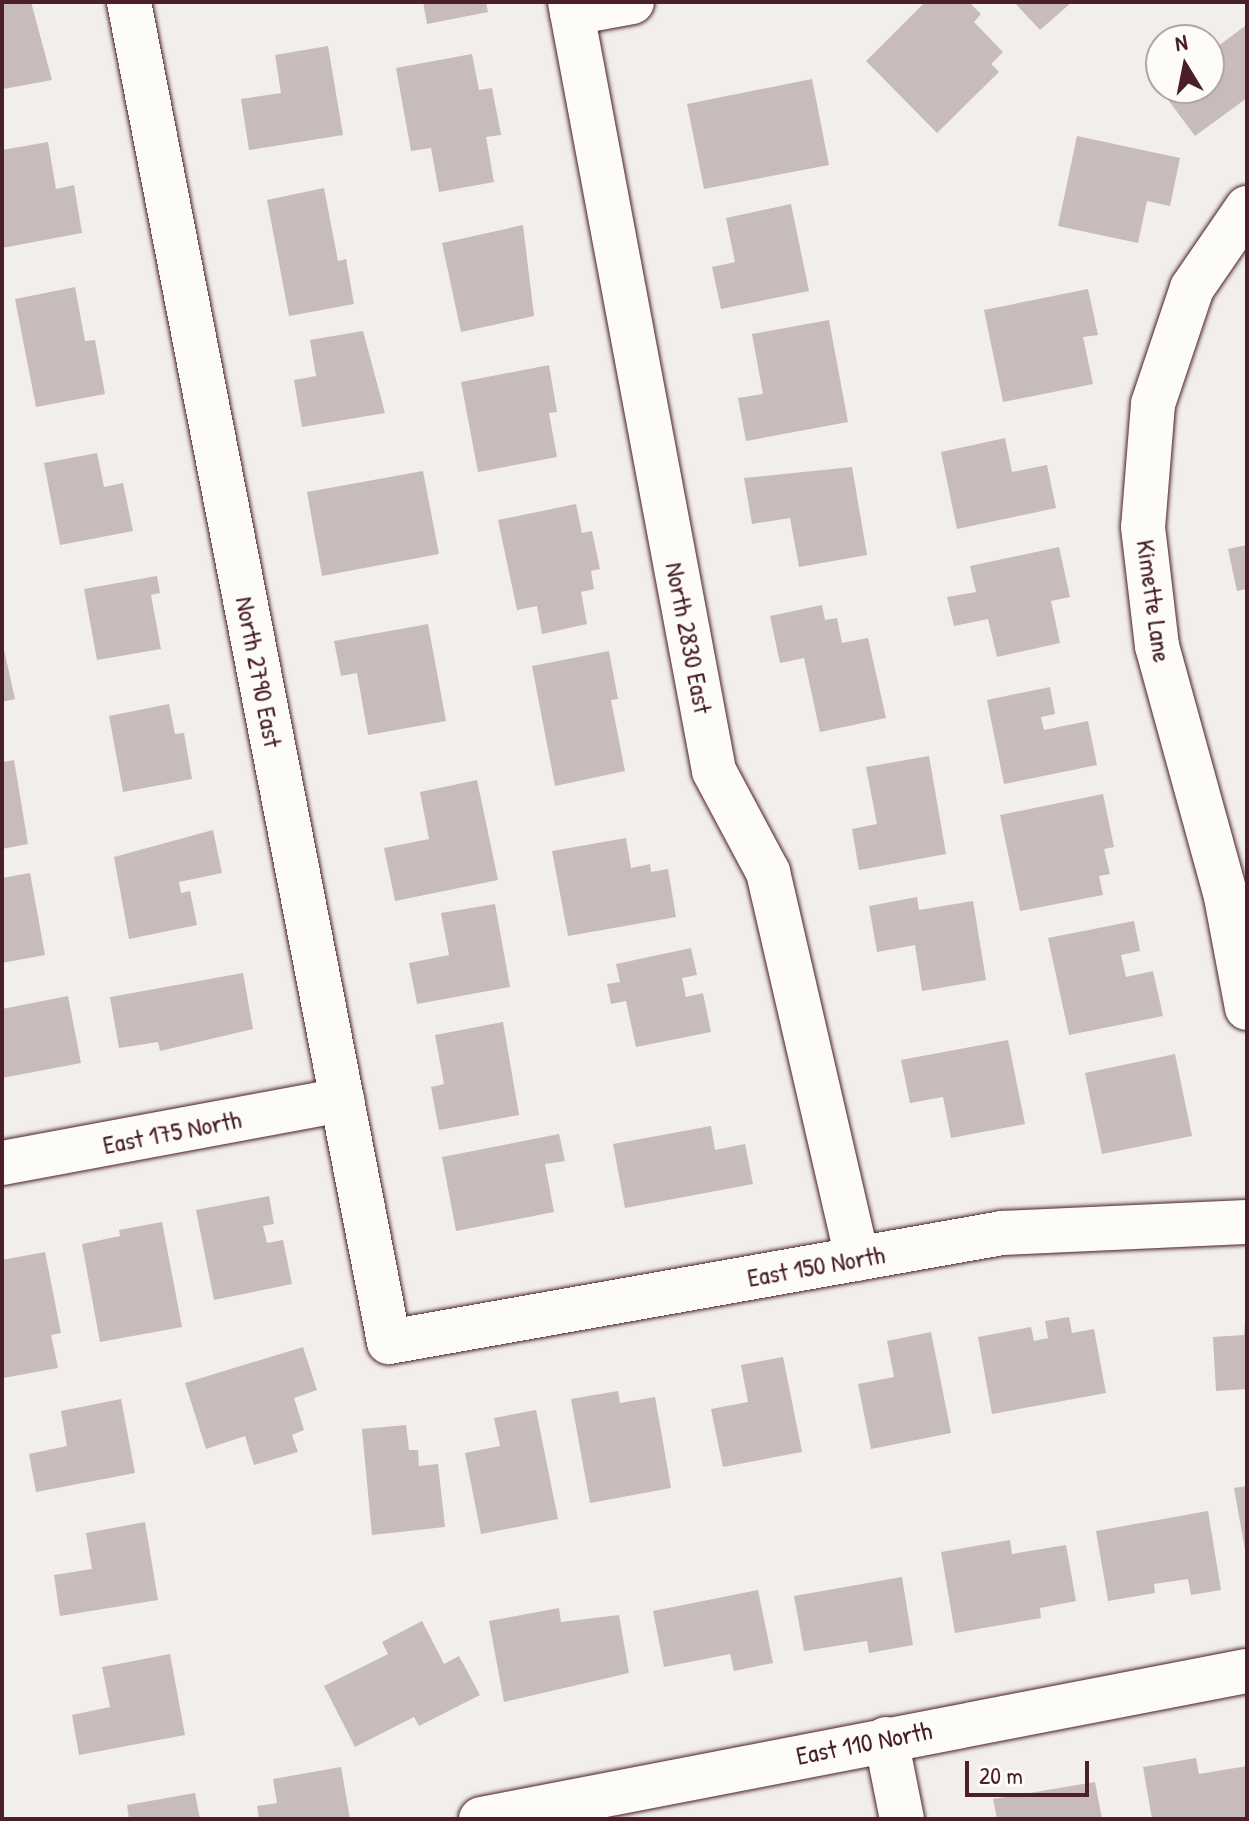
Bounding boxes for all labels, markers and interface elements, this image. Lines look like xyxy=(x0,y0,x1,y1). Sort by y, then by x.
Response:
north arrow xyxy=(1145,24,1225,104)
text: N xyxy=(1173,27,1190,58)
street label: Kimette Lane xyxy=(1130,538,1178,664)
street label: North 2830 East xyxy=(659,560,719,716)
street label: North 2790 East xyxy=(229,594,289,750)
street label: East 175 North xyxy=(100,1103,244,1161)
street label: East 150 North xyxy=(745,1239,887,1293)
street label: East 110 North xyxy=(794,1715,934,1771)
scale bar xyxy=(969,1745,1093,1795)
text: 20 m xyxy=(979,1759,1023,1791)

